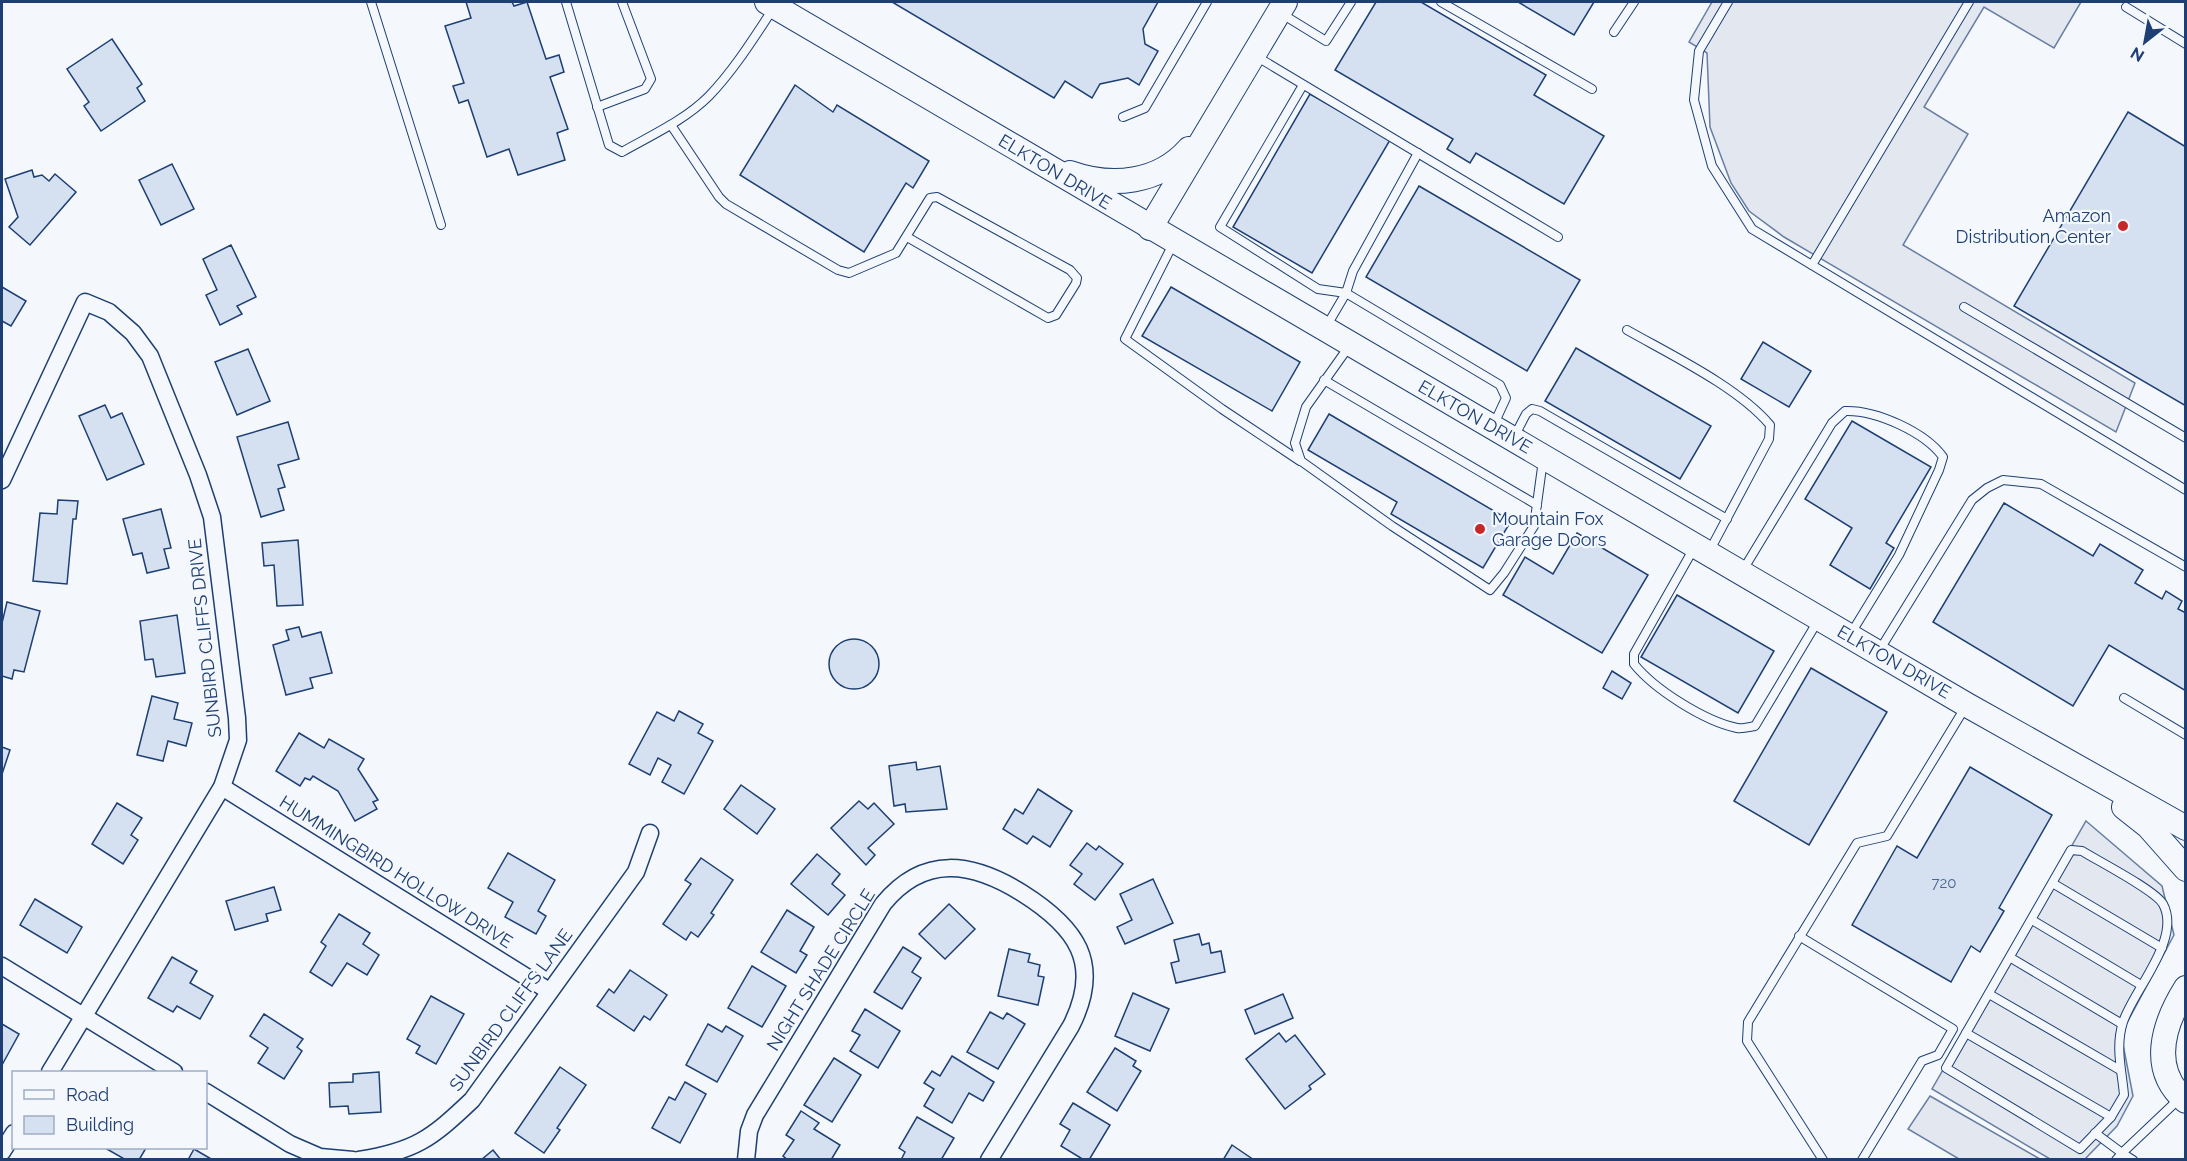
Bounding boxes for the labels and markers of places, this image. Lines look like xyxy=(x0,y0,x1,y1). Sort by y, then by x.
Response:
place label: Amazon Distribution Center xyxy=(1956,205,2112,247)
marker: Amazon Distribution Center xyxy=(2116,219,2130,233)
place label: Mountain Fox Garage Doors xyxy=(1492,508,1607,550)
marker: Mountain Fox Garage Doors xyxy=(1473,522,1487,536)

